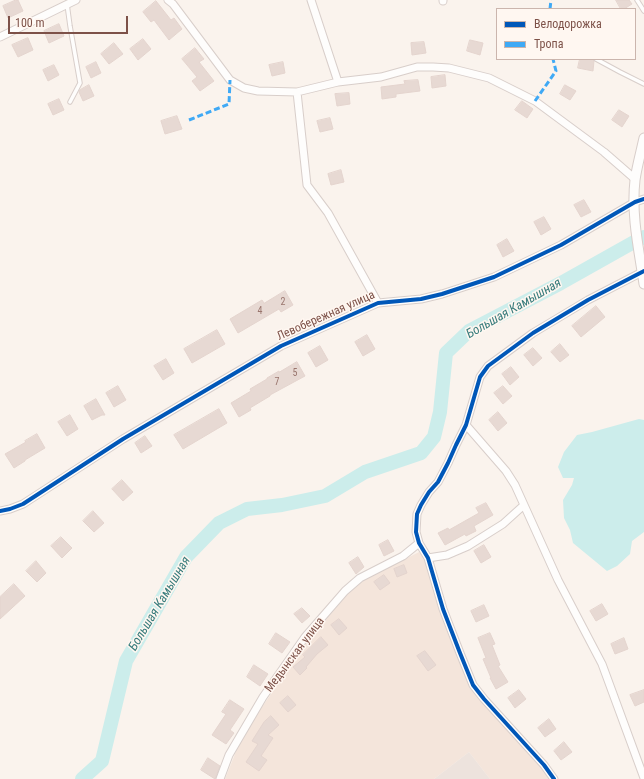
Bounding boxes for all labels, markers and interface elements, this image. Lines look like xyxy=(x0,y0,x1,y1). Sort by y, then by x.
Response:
scale bar xyxy=(10,8,130,34)
legend xyxy=(496,8,636,60)
text: 100 m xyxy=(15,16,45,30)
text: Велодорожка xyxy=(534,17,602,31)
text: Тропа xyxy=(534,37,563,51)
water label: Большая Камышная xyxy=(464,276,564,342)
street label: Левобережная улица xyxy=(275,288,377,344)
house number: 2 xyxy=(281,296,285,308)
house number: 4 xyxy=(258,305,262,317)
house number: 5 xyxy=(293,367,297,379)
house number: 7 xyxy=(275,376,279,388)
water label: Большая Камышная xyxy=(126,554,194,654)
street label: Медынская улица xyxy=(262,615,328,695)

